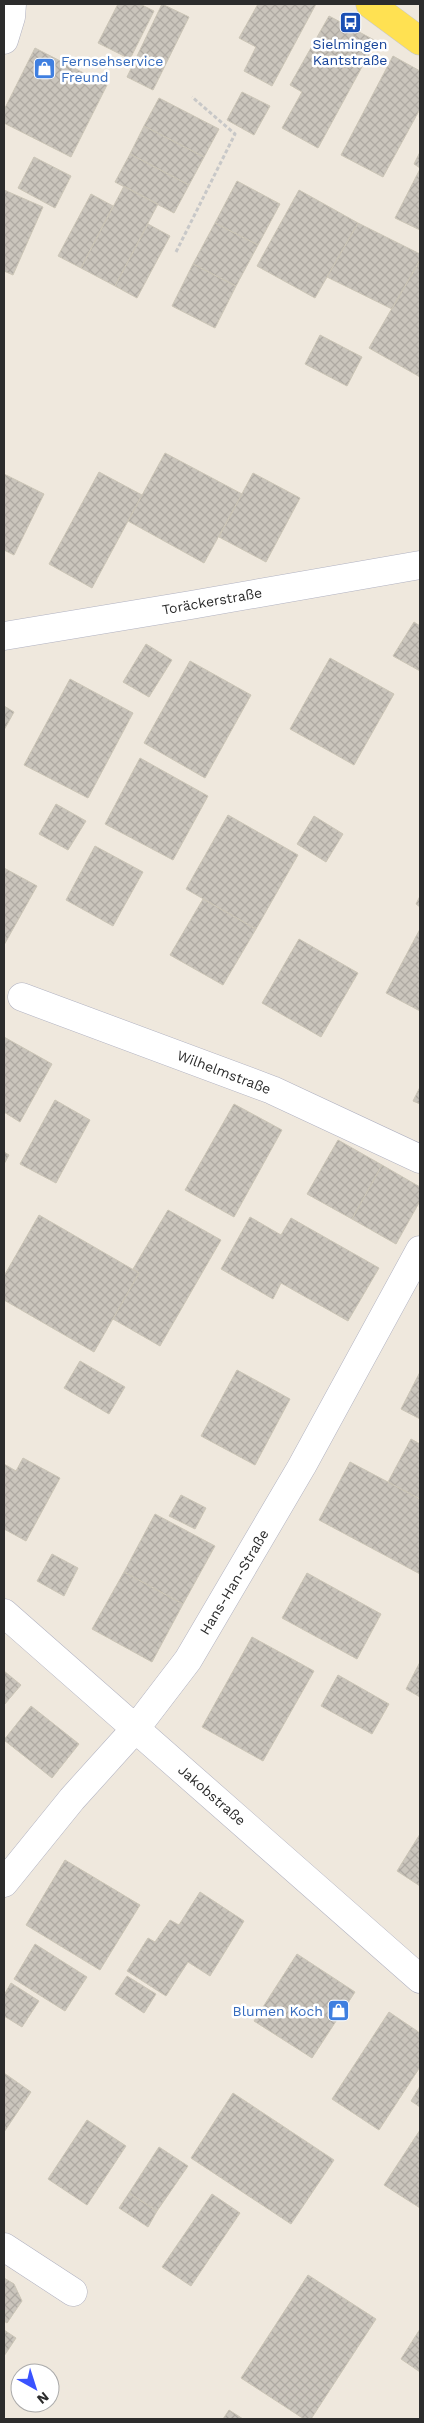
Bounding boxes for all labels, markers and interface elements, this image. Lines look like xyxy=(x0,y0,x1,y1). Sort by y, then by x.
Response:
bus stop icon: Sielmingen Kantstraße xyxy=(338,10,362,34)
place label: Sielmingen Kantstraße xyxy=(313,36,387,68)
place label: Fernsehservice Freund xyxy=(61,53,163,85)
shop icon: Fernsehservice Freund xyxy=(33,57,57,81)
street label: Toräckerstraße xyxy=(161,584,263,618)
street label: Wilhelmstraße xyxy=(175,1047,273,1097)
street label: Hans-Han-Straße xyxy=(196,1526,272,1638)
street label: Jakobstraße xyxy=(175,1761,249,1829)
shop icon: Blumen Koch xyxy=(327,1999,351,2023)
place label: Blumen Koch xyxy=(233,2003,323,2019)
north arrow xyxy=(10,2363,60,2413)
text: N xyxy=(34,2389,52,2408)

